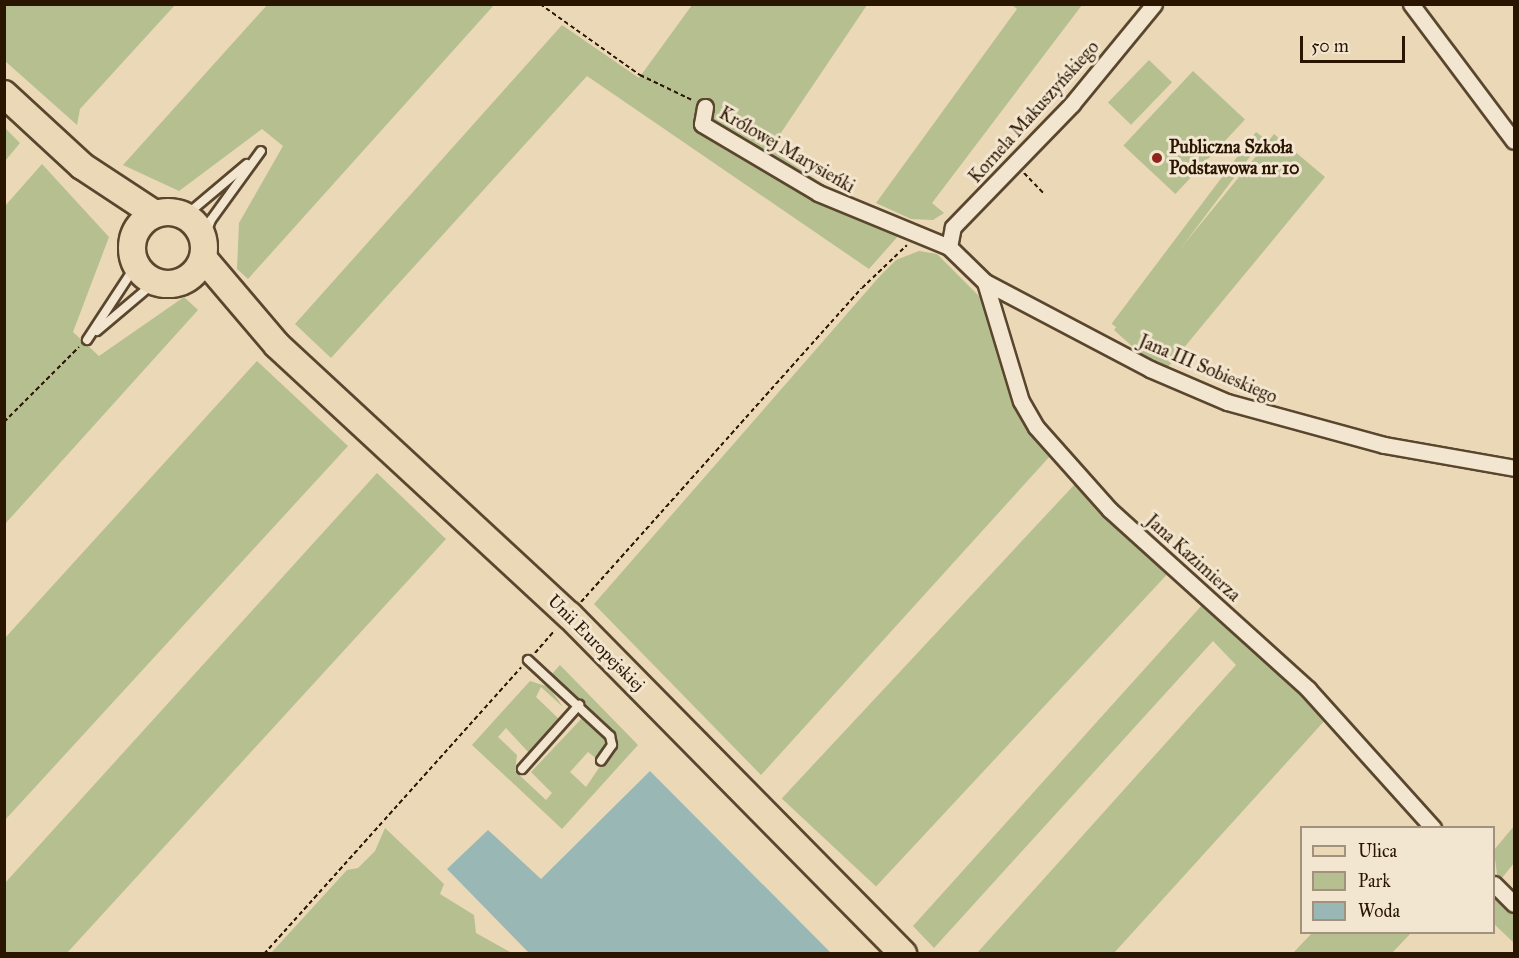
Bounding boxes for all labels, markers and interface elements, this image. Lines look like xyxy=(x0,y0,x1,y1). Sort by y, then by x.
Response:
scale bar xyxy=(1303,24,1408,62)
text: 50 m xyxy=(1311,35,1349,57)
street label: Kornela Makuszyńskiego xyxy=(964,36,1104,188)
street label: Królowej Marysieńki xyxy=(715,102,859,198)
place label: Publiczna Szkoła Podstawowa nr 10 xyxy=(1169,137,1299,180)
marker: Publiczna Szkoła Podstawowa nr 10 xyxy=(1150,151,1164,165)
street label: Jana III Sobieskiego xyxy=(1136,330,1280,408)
street label: Jana Kazimierza xyxy=(1141,510,1245,606)
street label: Unii Europejskiej xyxy=(543,590,649,696)
legend xyxy=(1300,826,1495,934)
text: Ulica xyxy=(1358,840,1397,862)
text: Park xyxy=(1358,870,1391,892)
text: Woda xyxy=(1358,900,1400,922)

